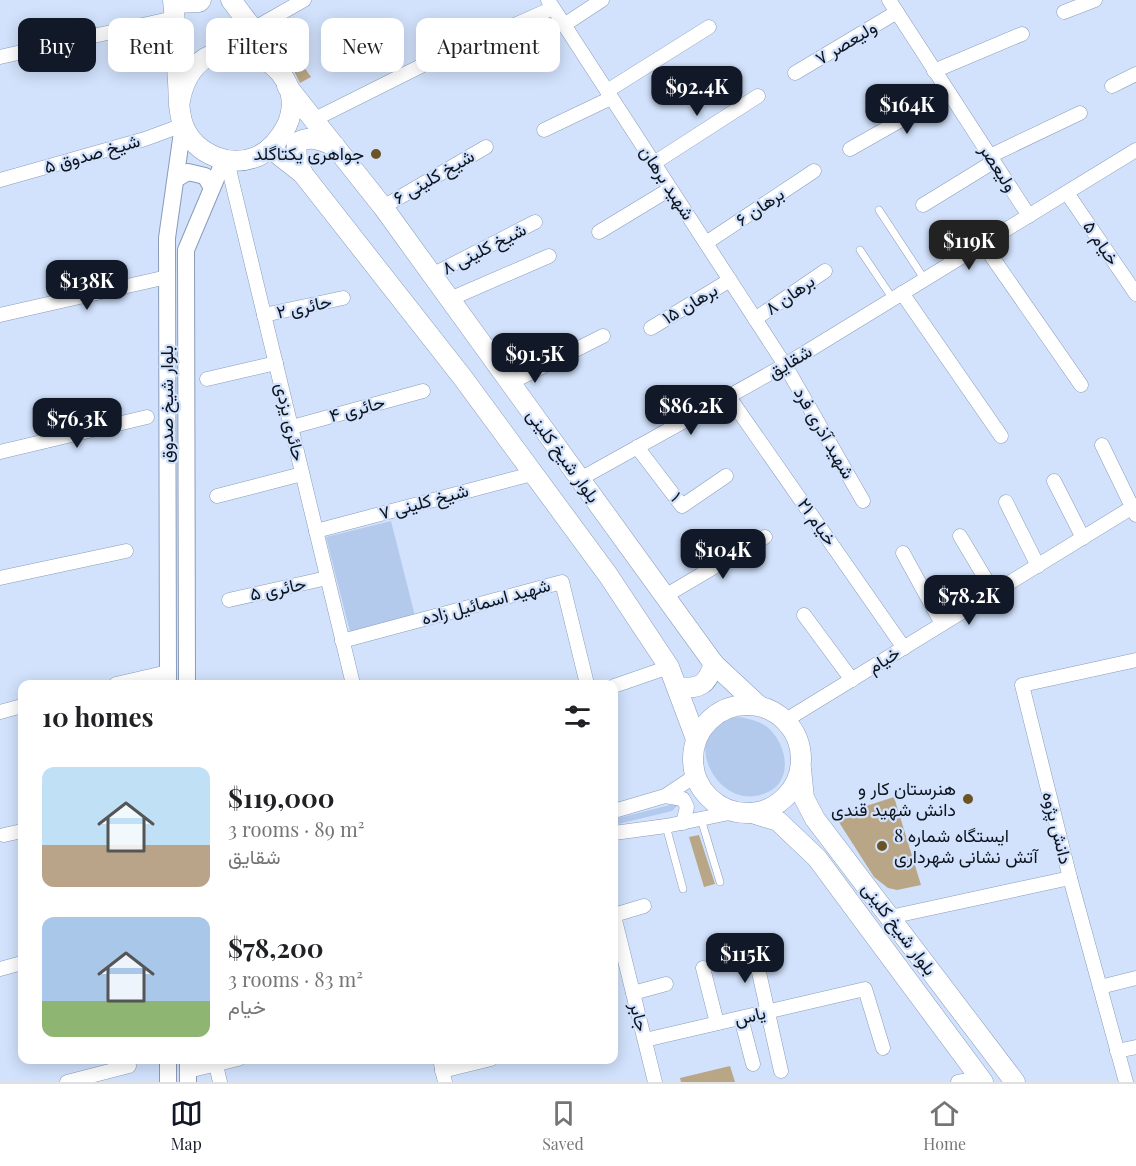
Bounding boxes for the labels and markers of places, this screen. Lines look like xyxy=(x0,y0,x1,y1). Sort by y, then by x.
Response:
pin: $92.4K xyxy=(648,66,746,117)
pin: $164K xyxy=(865,84,949,135)
place label: جواهری یکتاگلد xyxy=(253,141,364,165)
marker: جواهری یکتاگلد xyxy=(369,147,383,161)
pin: $119K xyxy=(927,220,1011,271)
pin: $138K xyxy=(45,260,129,311)
pin: $91.5K xyxy=(486,333,584,384)
pin: $86.2K xyxy=(642,385,740,436)
pin: $76.3K xyxy=(28,398,126,449)
pin: $104K xyxy=(681,529,765,580)
pin: $78.2K xyxy=(920,575,1018,626)
place label: هنرستان کار و دانش شهید قندی xyxy=(831,776,956,821)
marker: هنرستان کار و دانش شهید قندی xyxy=(961,792,975,806)
place label: ایستگاه شماره 8 آتش نشانی شهرداری xyxy=(894,823,1040,868)
marker: ایستگاه شماره 8 آتش نشانی شهرداری xyxy=(875,839,889,853)
pin: $115K xyxy=(703,933,787,984)

